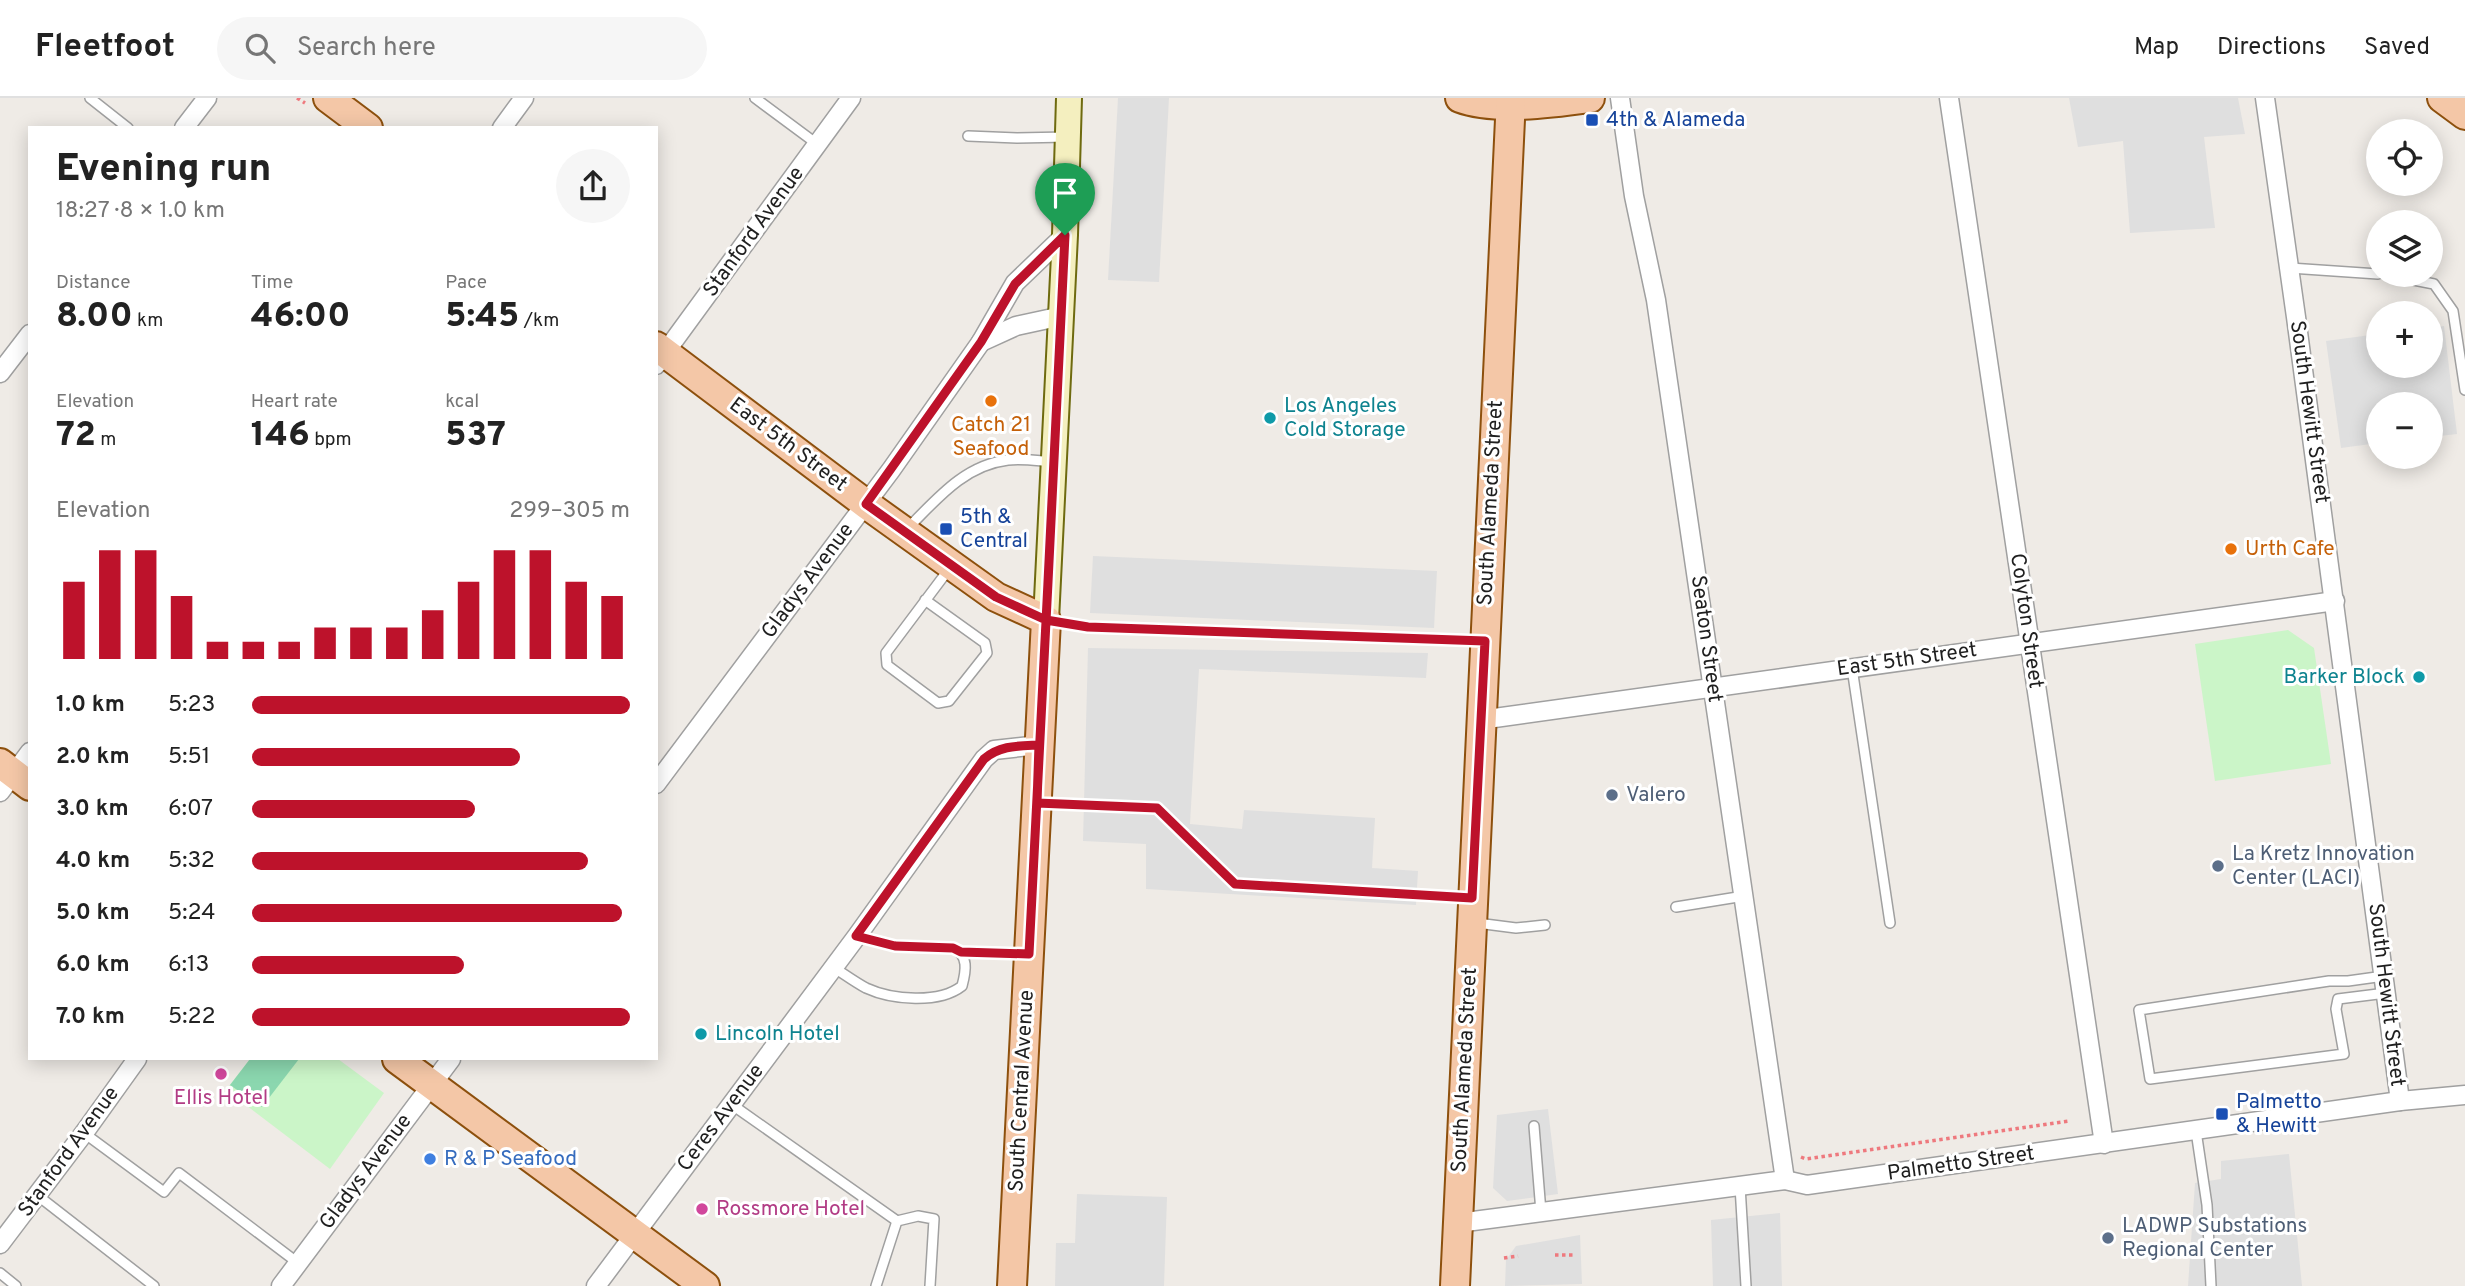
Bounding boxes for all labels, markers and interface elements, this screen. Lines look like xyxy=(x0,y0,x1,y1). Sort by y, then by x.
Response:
search box xyxy=(217,17,707,80)
text: Fleetfoot xyxy=(35,27,175,69)
icon: search xyxy=(241,29,279,67)
text: Search here xyxy=(297,32,436,65)
text: Map xyxy=(2134,33,2179,63)
text: Directions xyxy=(2217,33,2326,63)
text: Saved xyxy=(2364,33,2430,63)
place label: 4th & Alameda xyxy=(1606,107,1745,134)
marker: 4th & Alameda xyxy=(1584,112,1600,128)
map controls xyxy=(2366,119,2443,469)
button: locate xyxy=(2366,119,2443,196)
text: Evening run xyxy=(56,146,271,195)
button: share xyxy=(556,149,630,223)
street label: Stanford Avenue xyxy=(698,161,810,303)
pin xyxy=(1035,163,1095,235)
icon: arrive xyxy=(1046,174,1084,212)
text: 18:27 · 8 × 1.0 km xyxy=(56,197,225,226)
button: layers xyxy=(2366,210,2443,287)
text: Distance xyxy=(56,271,131,295)
text: Time xyxy=(251,271,293,295)
text: Pace xyxy=(445,271,487,295)
text: 8.00 xyxy=(56,295,133,339)
text: 46:00 xyxy=(251,295,351,339)
text: 5:45 xyxy=(445,295,519,339)
button: + xyxy=(2366,301,2443,378)
text: km xyxy=(133,309,163,333)
text: /km xyxy=(519,309,559,333)
street label: South Hewitt Street xyxy=(2283,319,2335,505)
text: Elevation xyxy=(56,390,134,414)
text: Heart rate xyxy=(251,390,338,414)
text: kcal xyxy=(445,390,479,414)
street label: East 5th Street xyxy=(724,392,852,498)
button: − xyxy=(2366,392,2443,469)
marker: Catch 21 Seafood xyxy=(983,393,999,409)
place label: Los Angeles Cold Storage xyxy=(1284,393,1406,444)
street label: South Alameda Street xyxy=(1472,400,1510,606)
marker: Los Angeles Cold Storage xyxy=(1262,410,1278,426)
place label: Catch 21 Seafood xyxy=(951,412,1031,463)
text: 72 xyxy=(56,414,96,458)
text: 146 xyxy=(251,414,310,458)
text: 537 xyxy=(445,414,506,458)
text: m xyxy=(96,428,116,452)
text: bpm xyxy=(310,428,351,452)
text: Elevation xyxy=(56,497,151,526)
text: 299–305 m xyxy=(509,497,630,526)
place label: 5th & Central xyxy=(960,504,1028,555)
street label: Gladys Avenue xyxy=(756,518,860,644)
marker: 5th & Central xyxy=(938,521,954,537)
place label: Urth Cafe xyxy=(2245,536,2335,563)
marker: Urth Cafe xyxy=(2223,541,2239,557)
street label: Colyton Street xyxy=(2003,552,2049,690)
street label: Seaton Street xyxy=(1684,574,1728,704)
street label: East 5th Street xyxy=(1835,637,1979,683)
place label: Barker Block xyxy=(2284,664,2405,691)
marker: Barker Block xyxy=(2411,669,2427,685)
text: 1.0 km xyxy=(56,691,125,720)
text: 5:23 xyxy=(168,691,215,720)
text: 2.0 km xyxy=(56,743,130,772)
text: 5:51 xyxy=(168,743,210,772)
place label: Valero xyxy=(1626,782,1686,809)
marker: Valero xyxy=(1604,787,1620,803)
text: 3.0 km xyxy=(56,795,129,824)
text: 6:07 xyxy=(168,795,213,824)
place label: La Kretz Innovation Center (LACI) xyxy=(2232,841,2415,892)
text: 4.0 km xyxy=(56,847,130,876)
text: 5:32 xyxy=(168,847,215,876)
marker: La Kretz Innovation Center (LACI) xyxy=(2210,858,2226,874)
text: 5.0 km xyxy=(56,899,130,928)
text: 5:24 xyxy=(168,899,216,928)
street label: South Hewitt Street xyxy=(2361,902,2411,1088)
text: 6.0 km xyxy=(56,951,130,980)
text: 6:13 xyxy=(168,951,209,980)
street label: South Alameda Street xyxy=(1446,967,1484,1173)
street label: South Central Avenue xyxy=(1003,989,1041,1193)
text: 7.0 km xyxy=(56,1003,125,1032)
text: 5:22 xyxy=(168,1003,216,1032)
place label: Lincoln Hotel xyxy=(715,1021,840,1048)
marker: Lincoln Hotel xyxy=(693,1026,709,1042)
street label: Ceres Avenue xyxy=(672,1059,770,1177)
marker: Ellis Hotel xyxy=(213,1066,229,1082)
street label: Stanford Avenue xyxy=(13,1081,125,1223)
place label: Ellis Hotel xyxy=(174,1085,268,1112)
place label: Palmetto & Hewitt xyxy=(2236,1089,2322,1140)
marker: Palmetto & Hewitt xyxy=(2214,1106,2230,1122)
street label: Gladys Avenue xyxy=(314,1109,418,1235)
street label: Palmetto Street xyxy=(1886,1140,2036,1188)
place label: R & P Seafood xyxy=(444,1146,577,1173)
marker: R & P Seafood xyxy=(422,1151,438,1167)
place label: Rossmore Hotel xyxy=(716,1196,865,1223)
marker: Rossmore Hotel xyxy=(694,1201,710,1217)
place label: LADWP Substations Regional Center xyxy=(2122,1213,2307,1264)
marker: LADWP Substations Regional Center xyxy=(2100,1230,2116,1246)

